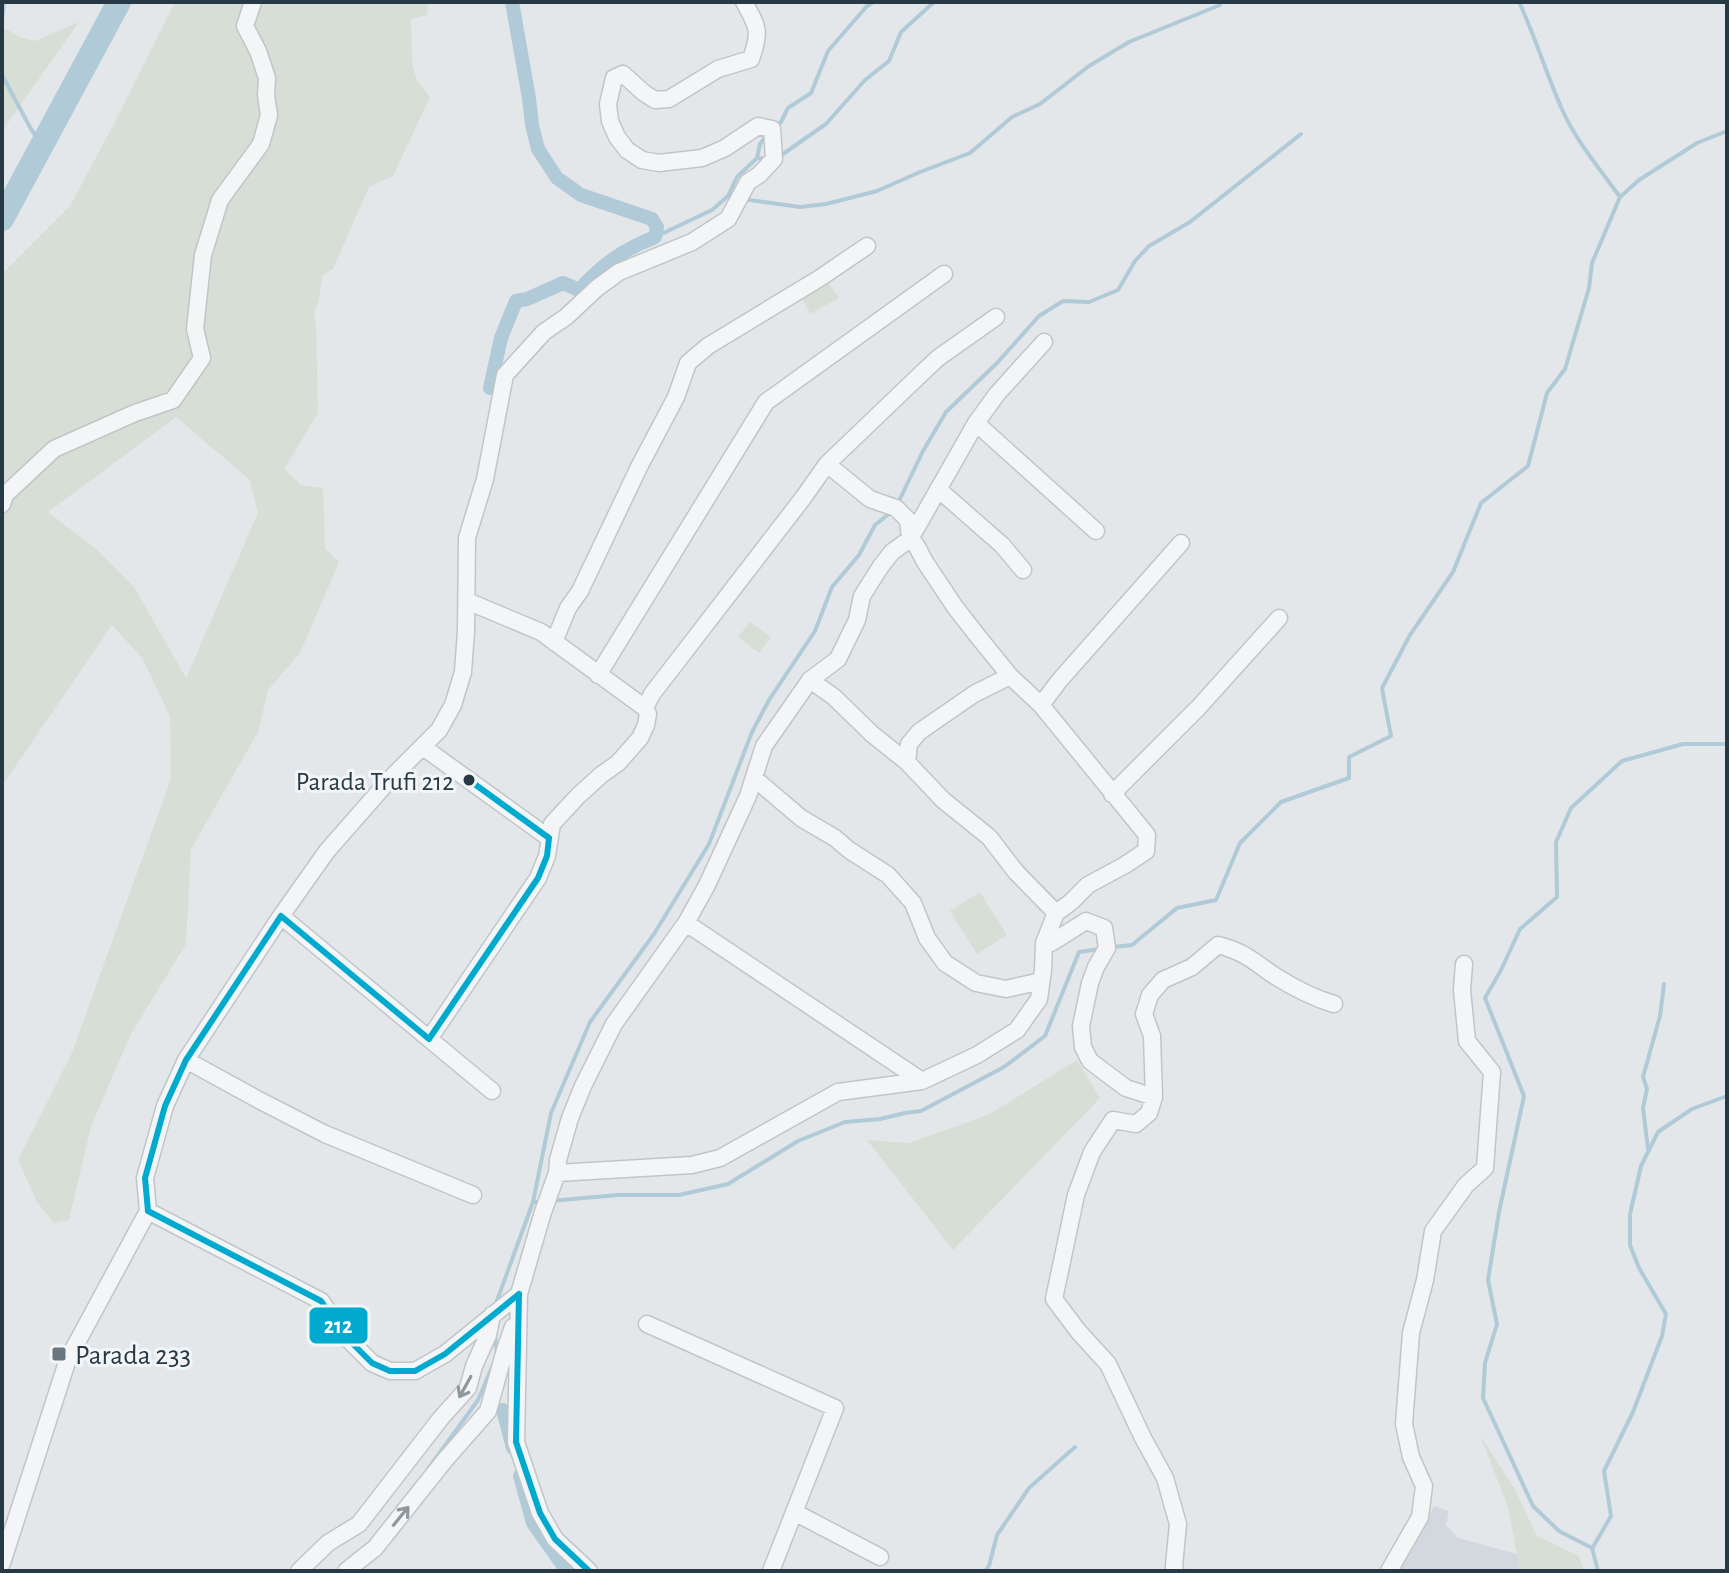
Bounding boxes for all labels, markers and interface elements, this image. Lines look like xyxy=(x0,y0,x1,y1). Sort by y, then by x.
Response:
place label: Parada Trufi 212 xyxy=(296,769,454,795)
marker: Parada Trufi 212 xyxy=(461,772,477,788)
line badge: 212 xyxy=(308,1306,369,1345)
text: 212 xyxy=(324,1315,352,1337)
place label: Parada 233 xyxy=(75,1342,191,1370)
marker: Parada 233 xyxy=(50,1345,68,1363)
one-way arrow xyxy=(457,1375,473,1398)
one-way arrow xyxy=(392,1506,409,1527)

